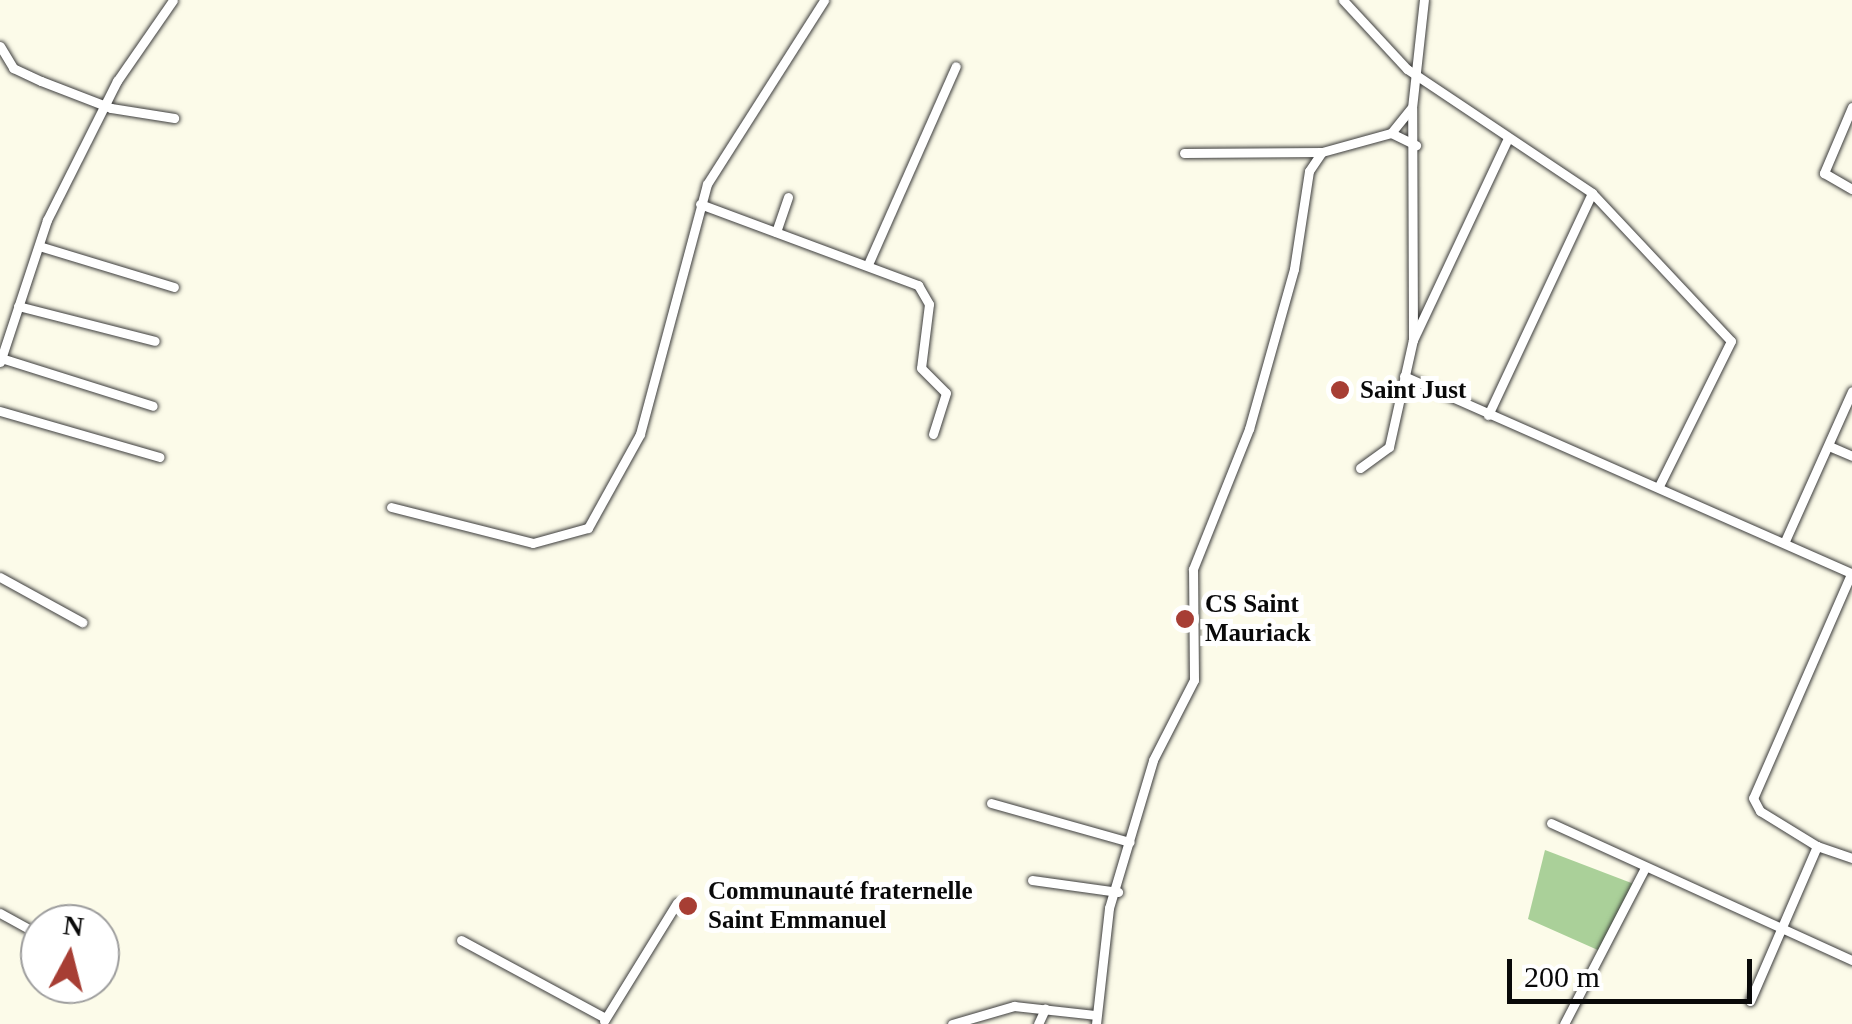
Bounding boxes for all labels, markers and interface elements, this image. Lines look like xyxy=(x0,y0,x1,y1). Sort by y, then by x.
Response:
place label: Saint Just xyxy=(1360,375,1466,405)
marker: Saint Just xyxy=(1329,379,1351,401)
place label: CS Saint Mauriack xyxy=(1205,590,1311,649)
marker: CS Saint Mauriack xyxy=(1174,608,1196,630)
place label: Communauté fraternelle Saint Emmanuel xyxy=(708,877,973,936)
marker: Communauté fraternelle Saint Emmanuel xyxy=(677,895,699,917)
north arrow xyxy=(20,904,120,1004)
text: N xyxy=(62,909,85,942)
scale bar xyxy=(1512,939,1757,1001)
text: 200 m xyxy=(1524,960,1600,993)

